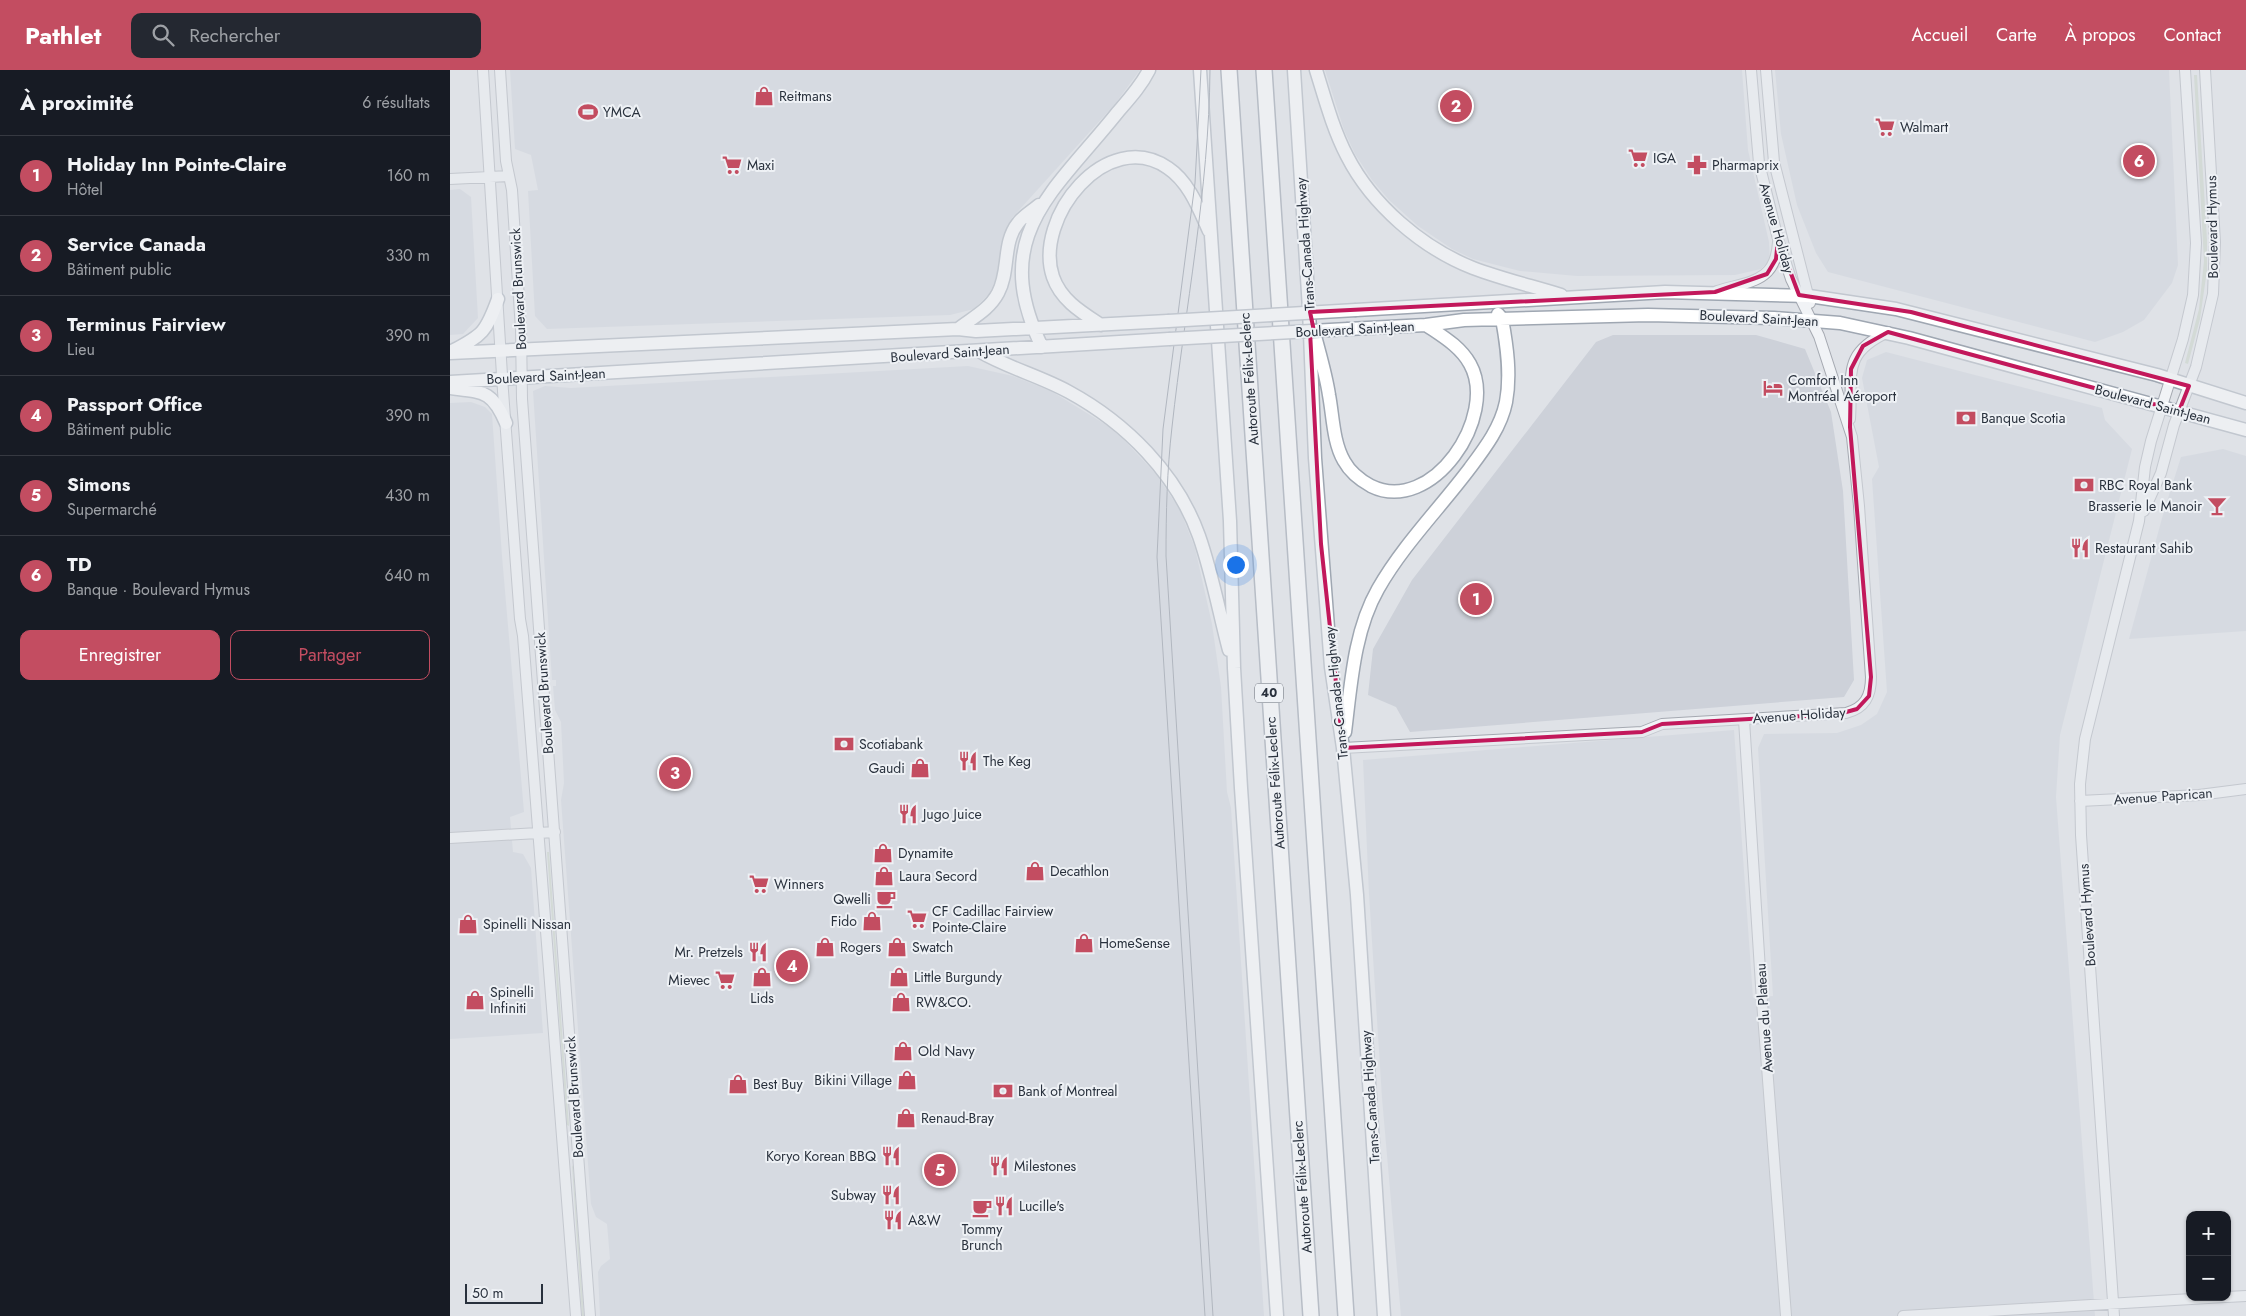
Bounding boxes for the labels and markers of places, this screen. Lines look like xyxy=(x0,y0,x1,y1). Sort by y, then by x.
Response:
shop icon: Reitmans xyxy=(753,85,775,107)
place label: Reitmans xyxy=(779,86,832,106)
pin: 2 xyxy=(1440,87,1472,125)
sports icon: YMCA xyxy=(577,101,599,123)
place label: YMCA xyxy=(603,102,642,122)
supermarket icon: Walmart xyxy=(1874,116,1896,138)
place label: Walmart xyxy=(1900,117,1949,137)
pin: 6 xyxy=(2123,142,2155,180)
supermarket icon: IGA xyxy=(1627,147,1649,169)
place label: IGA xyxy=(1653,148,1677,168)
supermarket icon: Maxi xyxy=(721,154,743,176)
pharmacy icon: Pharmaprix xyxy=(1686,154,1708,176)
place label: Maxi xyxy=(747,155,775,175)
place label: Pharmaprix xyxy=(1712,155,1779,175)
place label: Comfort Inn Montréal Aéroport xyxy=(1788,370,1897,406)
hotel icon: Comfort Inn Montréal Aéroport xyxy=(1762,377,1784,399)
bank icon: Banque Scotia xyxy=(1955,407,1977,429)
place label: Banque Scotia xyxy=(1981,408,2065,428)
bank icon: RBC Royal Bank xyxy=(2073,474,2095,496)
place label: RBC Royal Bank xyxy=(2099,475,2193,495)
bar icon: Brasserie le Manoir xyxy=(2206,495,2228,517)
place label: Brasserie le Manoir xyxy=(2088,496,2202,516)
restaurant icon: Restaurant Sahib xyxy=(2069,537,2091,559)
place label: Restaurant Sahib xyxy=(2095,538,2193,558)
pin: 1 xyxy=(1460,580,1492,618)
bank icon: Scotiabank xyxy=(833,733,855,755)
place label: Scotiabank xyxy=(859,734,924,754)
restaurant icon: The Keg xyxy=(957,750,979,772)
place label: The Keg xyxy=(983,751,1031,771)
pin: 3 xyxy=(659,754,691,792)
shop icon: Gaudi xyxy=(909,757,931,779)
place label: Gaudi xyxy=(868,758,905,778)
restaurant icon: Jugo Juice xyxy=(897,803,919,825)
place label: Jugo Juice xyxy=(921,804,982,824)
shop icon: Dynamite xyxy=(872,842,894,864)
place label: Dynamite xyxy=(898,843,953,863)
shop icon: Decathlon xyxy=(1024,860,1046,882)
place label: Decathlon xyxy=(1050,861,1109,881)
shop icon: Laura Secord xyxy=(873,865,895,887)
place label: Laura Secord xyxy=(899,866,977,886)
supermarket icon: Winners xyxy=(748,873,770,895)
place label: Winners xyxy=(774,874,824,894)
cafe icon: Qwelli xyxy=(875,888,897,910)
place label: Qwelli xyxy=(833,889,871,909)
place label: CF Cadillac Fairview Pointe-Claire xyxy=(932,901,1054,937)
supermarket icon: CF Cadillac Fairview Pointe-Claire xyxy=(906,908,928,930)
shop icon: Fido xyxy=(861,910,883,932)
place label: Fido xyxy=(831,911,857,931)
shop icon: Spinelli Nissan xyxy=(457,913,479,935)
place label: Spinelli Nissan xyxy=(483,914,571,934)
shop icon: HomeSense xyxy=(1073,932,1095,954)
place label: HomeSense xyxy=(1099,933,1170,953)
shop icon: Rogers xyxy=(814,936,836,958)
shop icon: Swatch xyxy=(886,936,908,958)
place label: Rogers xyxy=(840,937,881,957)
place label: Swatch xyxy=(912,937,953,957)
restaurant icon: Mr. Pretzels xyxy=(747,941,769,963)
place label: Mr. Pretzels xyxy=(674,942,743,962)
pin: 4 xyxy=(776,947,808,985)
shop icon: Lids xyxy=(751,966,773,988)
shop icon: Little Burgundy xyxy=(888,966,910,988)
place label: Little Burgundy xyxy=(914,967,1003,987)
supermarket icon: Mievec xyxy=(714,969,736,991)
place label: Mievec xyxy=(668,970,710,990)
place label: Spinelli Infiniti xyxy=(490,982,534,1018)
place label: Lids xyxy=(750,988,774,1008)
shop icon: Spinelli Infiniti xyxy=(464,989,486,1011)
shop icon: RW&CO. xyxy=(890,991,912,1013)
place label: RW&CO. xyxy=(916,992,972,1012)
shop icon: Old Navy xyxy=(892,1040,914,1062)
place label: Old Navy xyxy=(918,1041,976,1061)
shop icon: Bikini Village xyxy=(896,1069,918,1091)
place label: Bikini Village xyxy=(814,1070,892,1090)
shop icon: Best Buy xyxy=(727,1073,749,1095)
place label: Best Buy xyxy=(753,1074,803,1094)
bank icon: Bank of Montreal xyxy=(992,1080,1014,1102)
place label: Bank of Montreal xyxy=(1018,1081,1118,1101)
shop icon: Renaud-Bray xyxy=(895,1107,917,1129)
place label: Renaud-Bray xyxy=(921,1108,995,1128)
restaurant icon: Koryo Korean BBQ xyxy=(880,1145,902,1167)
place label: Koryo Korean BBQ xyxy=(766,1146,877,1166)
pin: 5 xyxy=(924,1151,956,1189)
restaurant icon: Milestones xyxy=(988,1155,1010,1177)
place label: Milestones xyxy=(1014,1156,1077,1176)
restaurant icon: Subway xyxy=(880,1184,902,1206)
place label: Subway xyxy=(831,1185,877,1205)
restaurant icon: Lucille's xyxy=(993,1195,1015,1217)
place label: Lucille's xyxy=(1019,1196,1065,1216)
cafe icon: Tommy Brunch xyxy=(971,1197,993,1219)
restaurant icon: A&W xyxy=(882,1209,904,1231)
place label: A&W xyxy=(908,1210,941,1230)
place label: Tommy Brunch xyxy=(961,1219,1003,1255)

